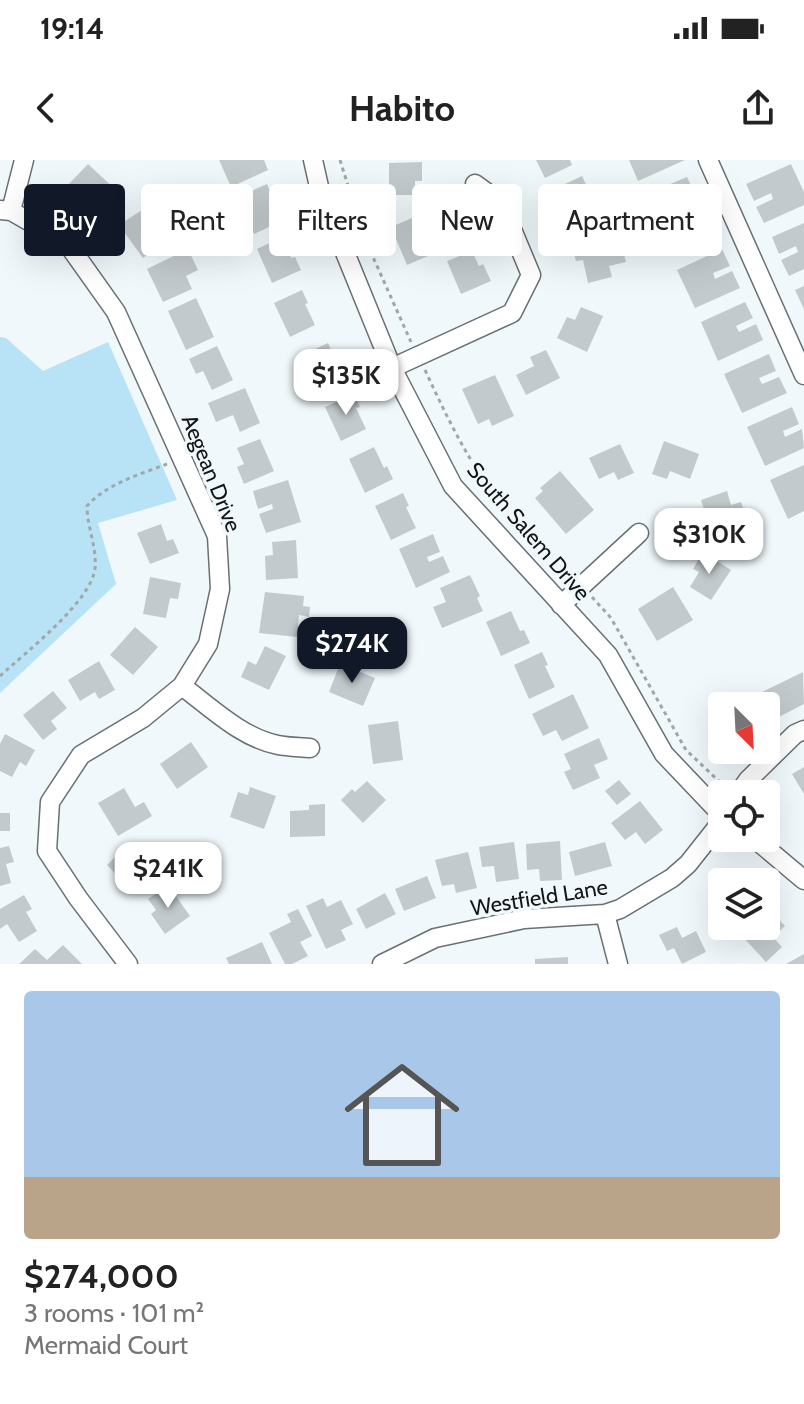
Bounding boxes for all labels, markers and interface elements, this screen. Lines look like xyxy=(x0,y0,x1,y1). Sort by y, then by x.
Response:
text: 19:14 xyxy=(40,10,104,47)
icon: back xyxy=(24,86,68,130)
text: Habito xyxy=(349,86,455,130)
icon: share xyxy=(736,86,780,130)
chip: Buy xyxy=(24,184,125,256)
chip: Rent xyxy=(141,184,253,256)
chip: Filters xyxy=(269,184,396,256)
chip: New xyxy=(412,184,522,256)
chip: Apartment xyxy=(538,184,722,256)
pin: $135K xyxy=(290,349,402,417)
text: $135K xyxy=(312,359,380,391)
street label: Aegean Drive xyxy=(176,411,247,536)
street label: South Salem Drive xyxy=(461,457,596,606)
pin: $310K xyxy=(653,508,765,576)
text: $310K xyxy=(672,518,746,550)
pin: $274K xyxy=(296,617,408,685)
text: $274K xyxy=(315,627,389,659)
north arrow xyxy=(708,692,780,764)
map controls xyxy=(708,692,780,940)
button: locate xyxy=(708,780,780,852)
pin: $241K xyxy=(112,842,224,910)
text: $241K xyxy=(133,852,203,884)
button: layers xyxy=(708,868,780,940)
street label: Westfield Lane xyxy=(469,873,610,922)
icon: home xyxy=(330,1043,474,1187)
text: $274,000 xyxy=(24,1255,179,1297)
text: 3 rooms · 101 m² xyxy=(24,1297,204,1329)
text: Mermaid Court xyxy=(24,1329,188,1361)

